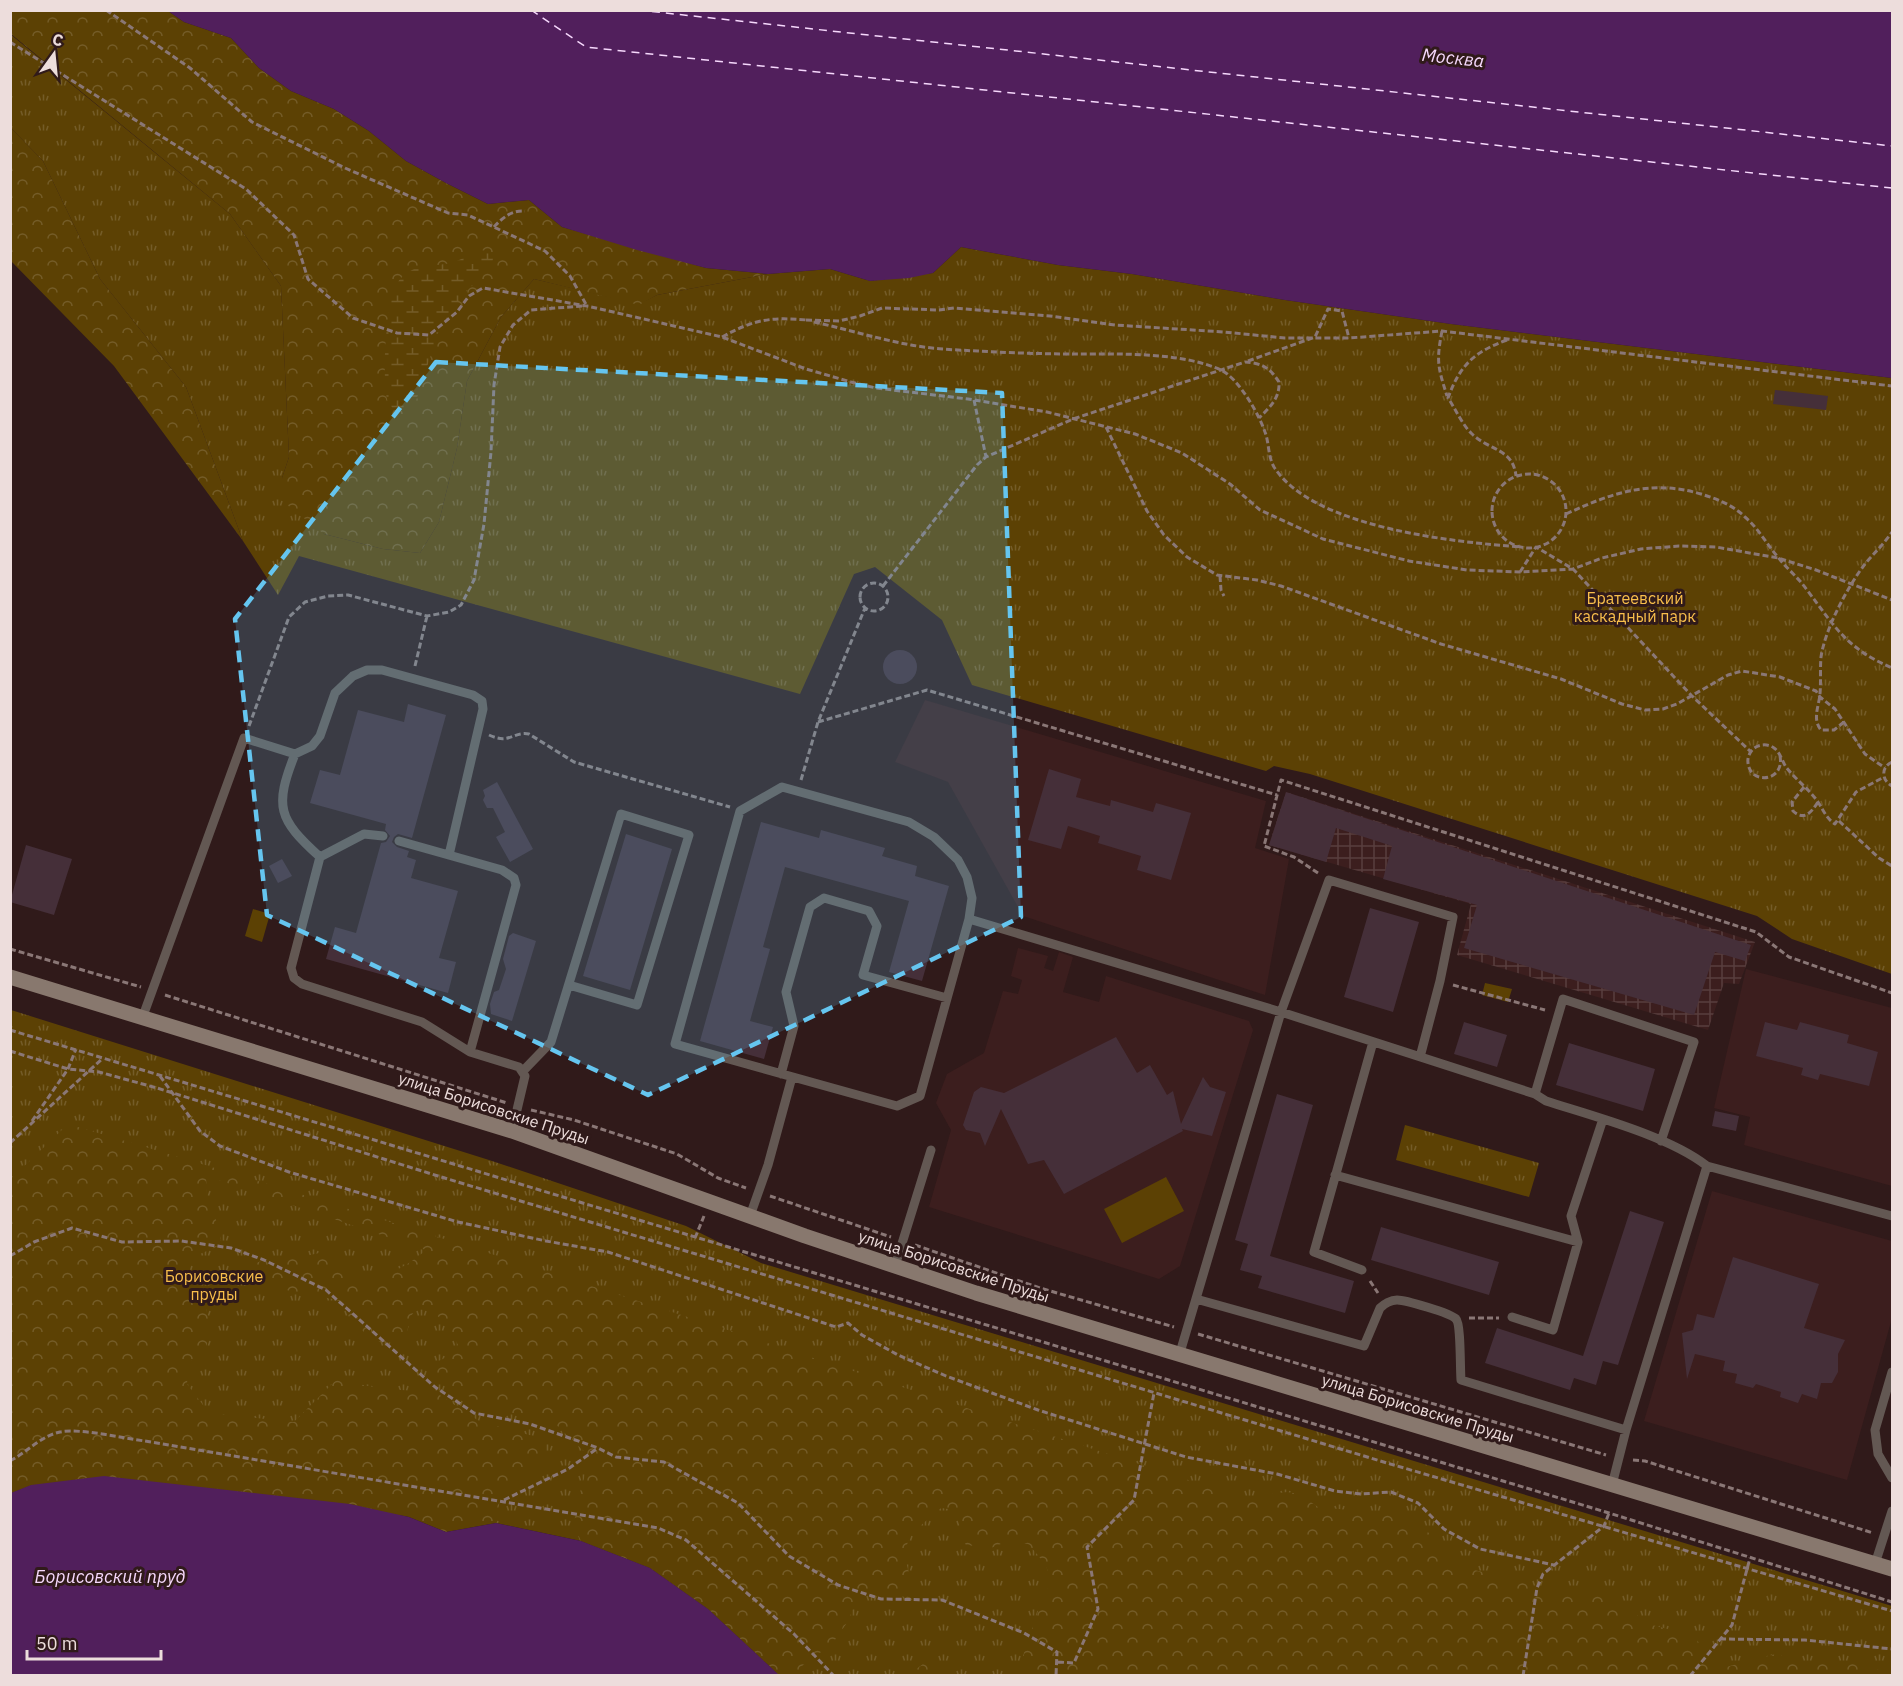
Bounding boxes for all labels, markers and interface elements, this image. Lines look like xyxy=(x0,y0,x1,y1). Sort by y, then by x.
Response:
north arrow xyxy=(24,24,84,84)
text: С xyxy=(50,29,66,51)
water label: Москва xyxy=(1421,43,1485,72)
park label: Братеевский каскадный парк xyxy=(1574,588,1696,626)
street label: улица Борисовские Пруды xyxy=(396,1068,592,1148)
street label: улица Борисовские Пруды xyxy=(856,1226,1052,1306)
park label: Борисовские пруды xyxy=(165,1266,264,1304)
street label: улица Борисовские Пруды xyxy=(1320,1369,1516,1447)
water label: Борисовский пруд xyxy=(34,1565,186,1588)
scale bar xyxy=(27,1623,160,1661)
text: 50 m xyxy=(36,1632,78,1655)

